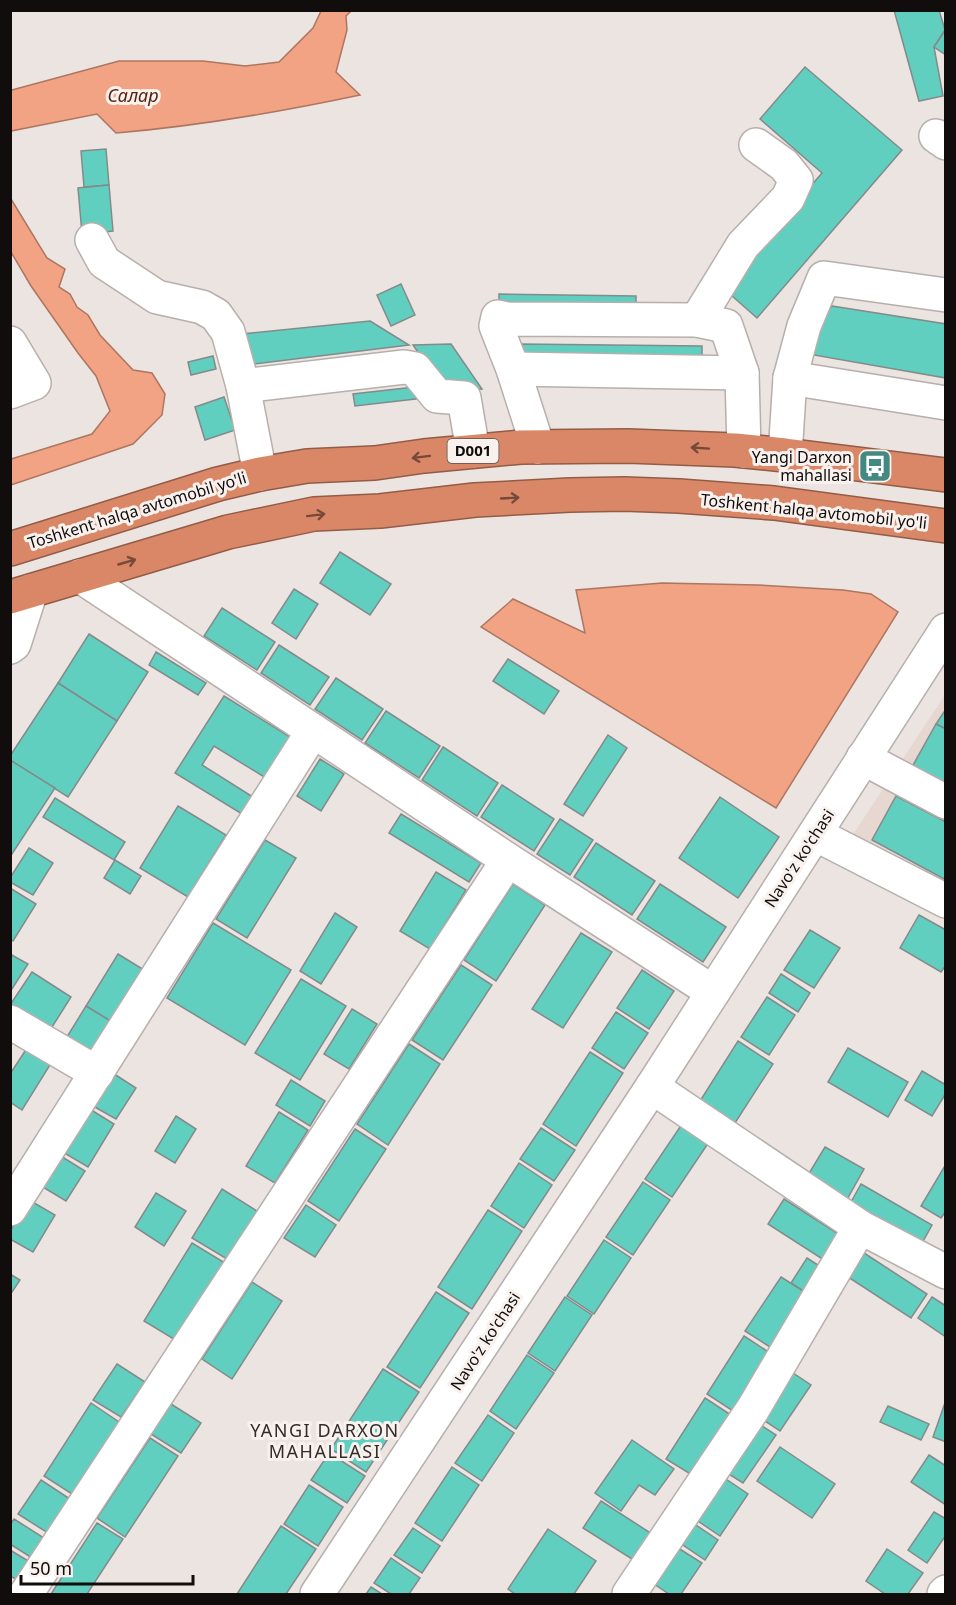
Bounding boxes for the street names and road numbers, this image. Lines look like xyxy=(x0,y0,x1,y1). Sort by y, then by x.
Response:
road number: D001 xyxy=(448,439,498,463)
street label: Toshkent halqa avtomobil yo'li xyxy=(25,466,249,554)
street label: Toshkent halqa avtomobil yo'li xyxy=(700,488,928,534)
street label: Navo'z ko'chasi xyxy=(759,805,839,911)
street label: Navo'z ko'chasi xyxy=(445,1288,525,1394)

